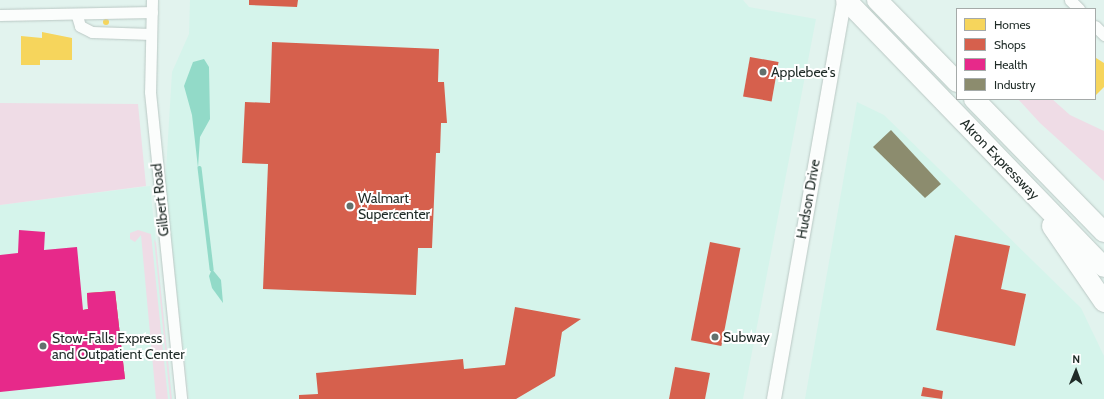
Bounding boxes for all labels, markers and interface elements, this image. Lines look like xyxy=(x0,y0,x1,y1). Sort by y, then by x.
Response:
legend xyxy=(956,8,1096,100)
text: Homes xyxy=(994,17,1031,32)
text: Shops xyxy=(994,37,1026,52)
text: Health xyxy=(994,57,1028,72)
place label: Applebee's xyxy=(771,64,836,80)
marker: Applebee's xyxy=(758,67,768,77)
text: Industry xyxy=(994,77,1035,92)
street label: Akron Expressway xyxy=(957,115,1043,203)
street label: Hudson Drive xyxy=(793,158,823,240)
street label: Gilbert Road xyxy=(148,163,172,237)
place label: Walmart Supercenter xyxy=(358,190,430,222)
marker: Walmart Supercenter xyxy=(345,201,355,211)
place label: Subway xyxy=(723,329,770,345)
place label: Stow-Falls Express and Outpatient Center xyxy=(52,330,185,362)
marker: Subway xyxy=(710,332,720,342)
marker: Stow-Falls Express and Outpatient Center xyxy=(37,340,49,352)
north arrow xyxy=(1056,351,1096,391)
text: N xyxy=(1072,352,1080,366)

